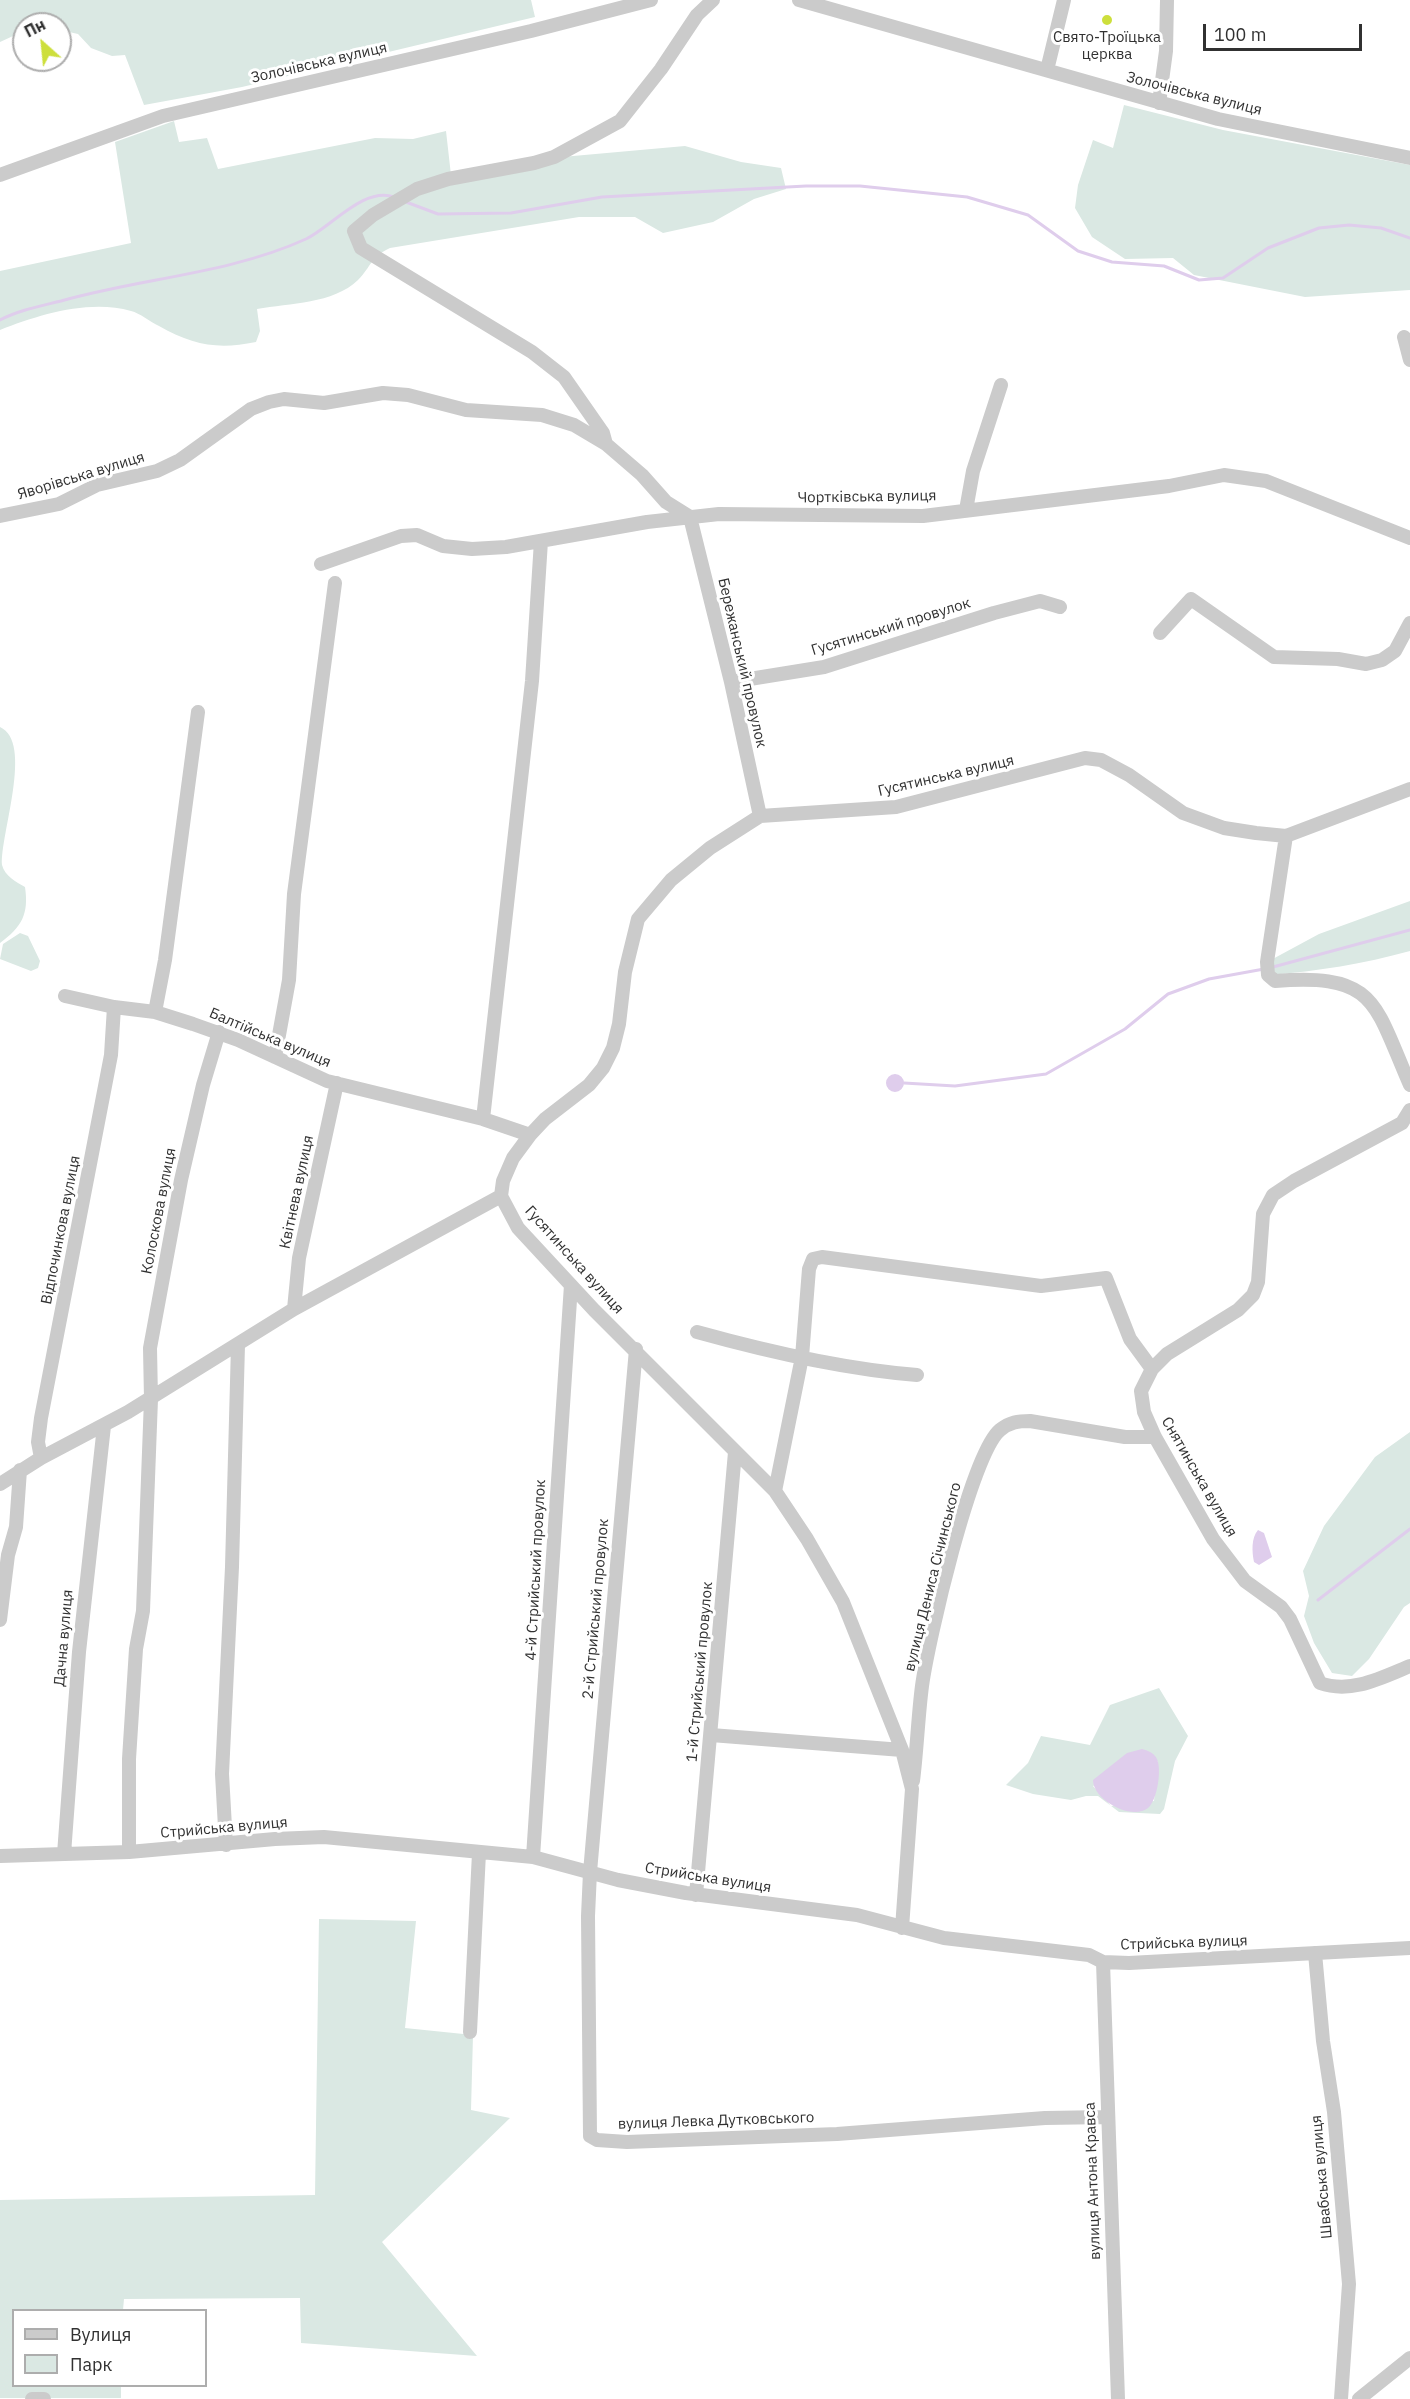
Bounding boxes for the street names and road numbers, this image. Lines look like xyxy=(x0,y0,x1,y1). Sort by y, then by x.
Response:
street label: Золочівська вулиця xyxy=(249,39,389,87)
street label: Золочівська вулиця xyxy=(1124,68,1264,120)
street label: Яворівська вулиця xyxy=(15,448,147,504)
street label: Чортківська вулиця xyxy=(797,487,937,507)
street label: Бережанський провулок xyxy=(714,576,770,750)
street label: Гусятинський провулок xyxy=(809,594,973,660)
street label: Гусятинська вулиця xyxy=(876,752,1016,800)
street label: Балтійська вулиця xyxy=(206,1004,334,1072)
street label: Квітнева вулиця xyxy=(276,1134,318,1250)
street label: Колоскова вулиця xyxy=(138,1146,180,1276)
street label: Відпочинкова вулиця xyxy=(38,1154,84,1306)
street label: Гусятинська вулиця xyxy=(521,1202,627,1318)
street label: Снятинська вулиця xyxy=(1157,1414,1241,1540)
street label: 4-й Стрийський провулок xyxy=(522,1479,550,1661)
street label: вулиця Дениса Січинського xyxy=(901,1481,965,1673)
street label: 2-й Стрийський провулок xyxy=(579,1518,613,1700)
street label: 1-й Стрийський провулок xyxy=(683,1581,717,1763)
street label: Дачна вулиця xyxy=(51,1589,77,1687)
street label: Стрийська вулиця xyxy=(160,1813,288,1843)
street label: Стрийська вулиця xyxy=(644,1859,772,1897)
street label: Стрийська вулиця xyxy=(1120,1932,1248,1954)
street label: вулиця Антона Кравса xyxy=(1081,2102,1105,2260)
street label: вулиця Левка Дутковського xyxy=(617,2109,815,2133)
street label: Швабська вулиця xyxy=(1308,2114,1336,2240)

